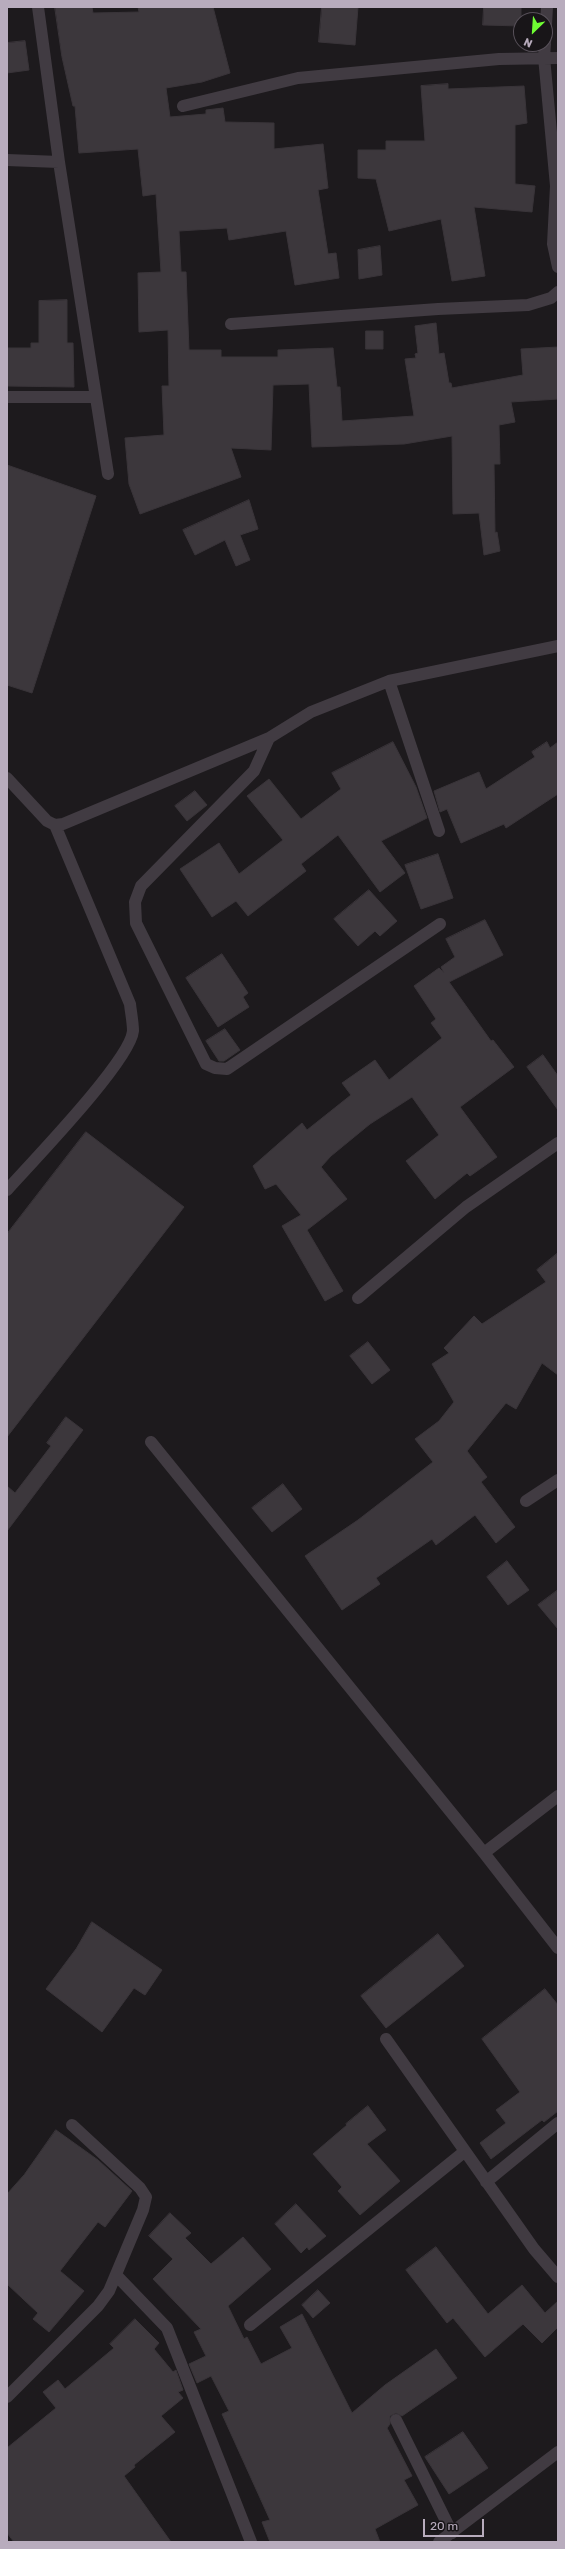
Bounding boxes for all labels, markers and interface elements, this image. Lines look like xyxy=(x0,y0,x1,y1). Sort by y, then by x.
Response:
north arrow xyxy=(513,12,553,52)
text: N xyxy=(522,35,534,50)
scale bar xyxy=(425,2511,486,2537)
text: 20 m xyxy=(430,2519,458,2533)

